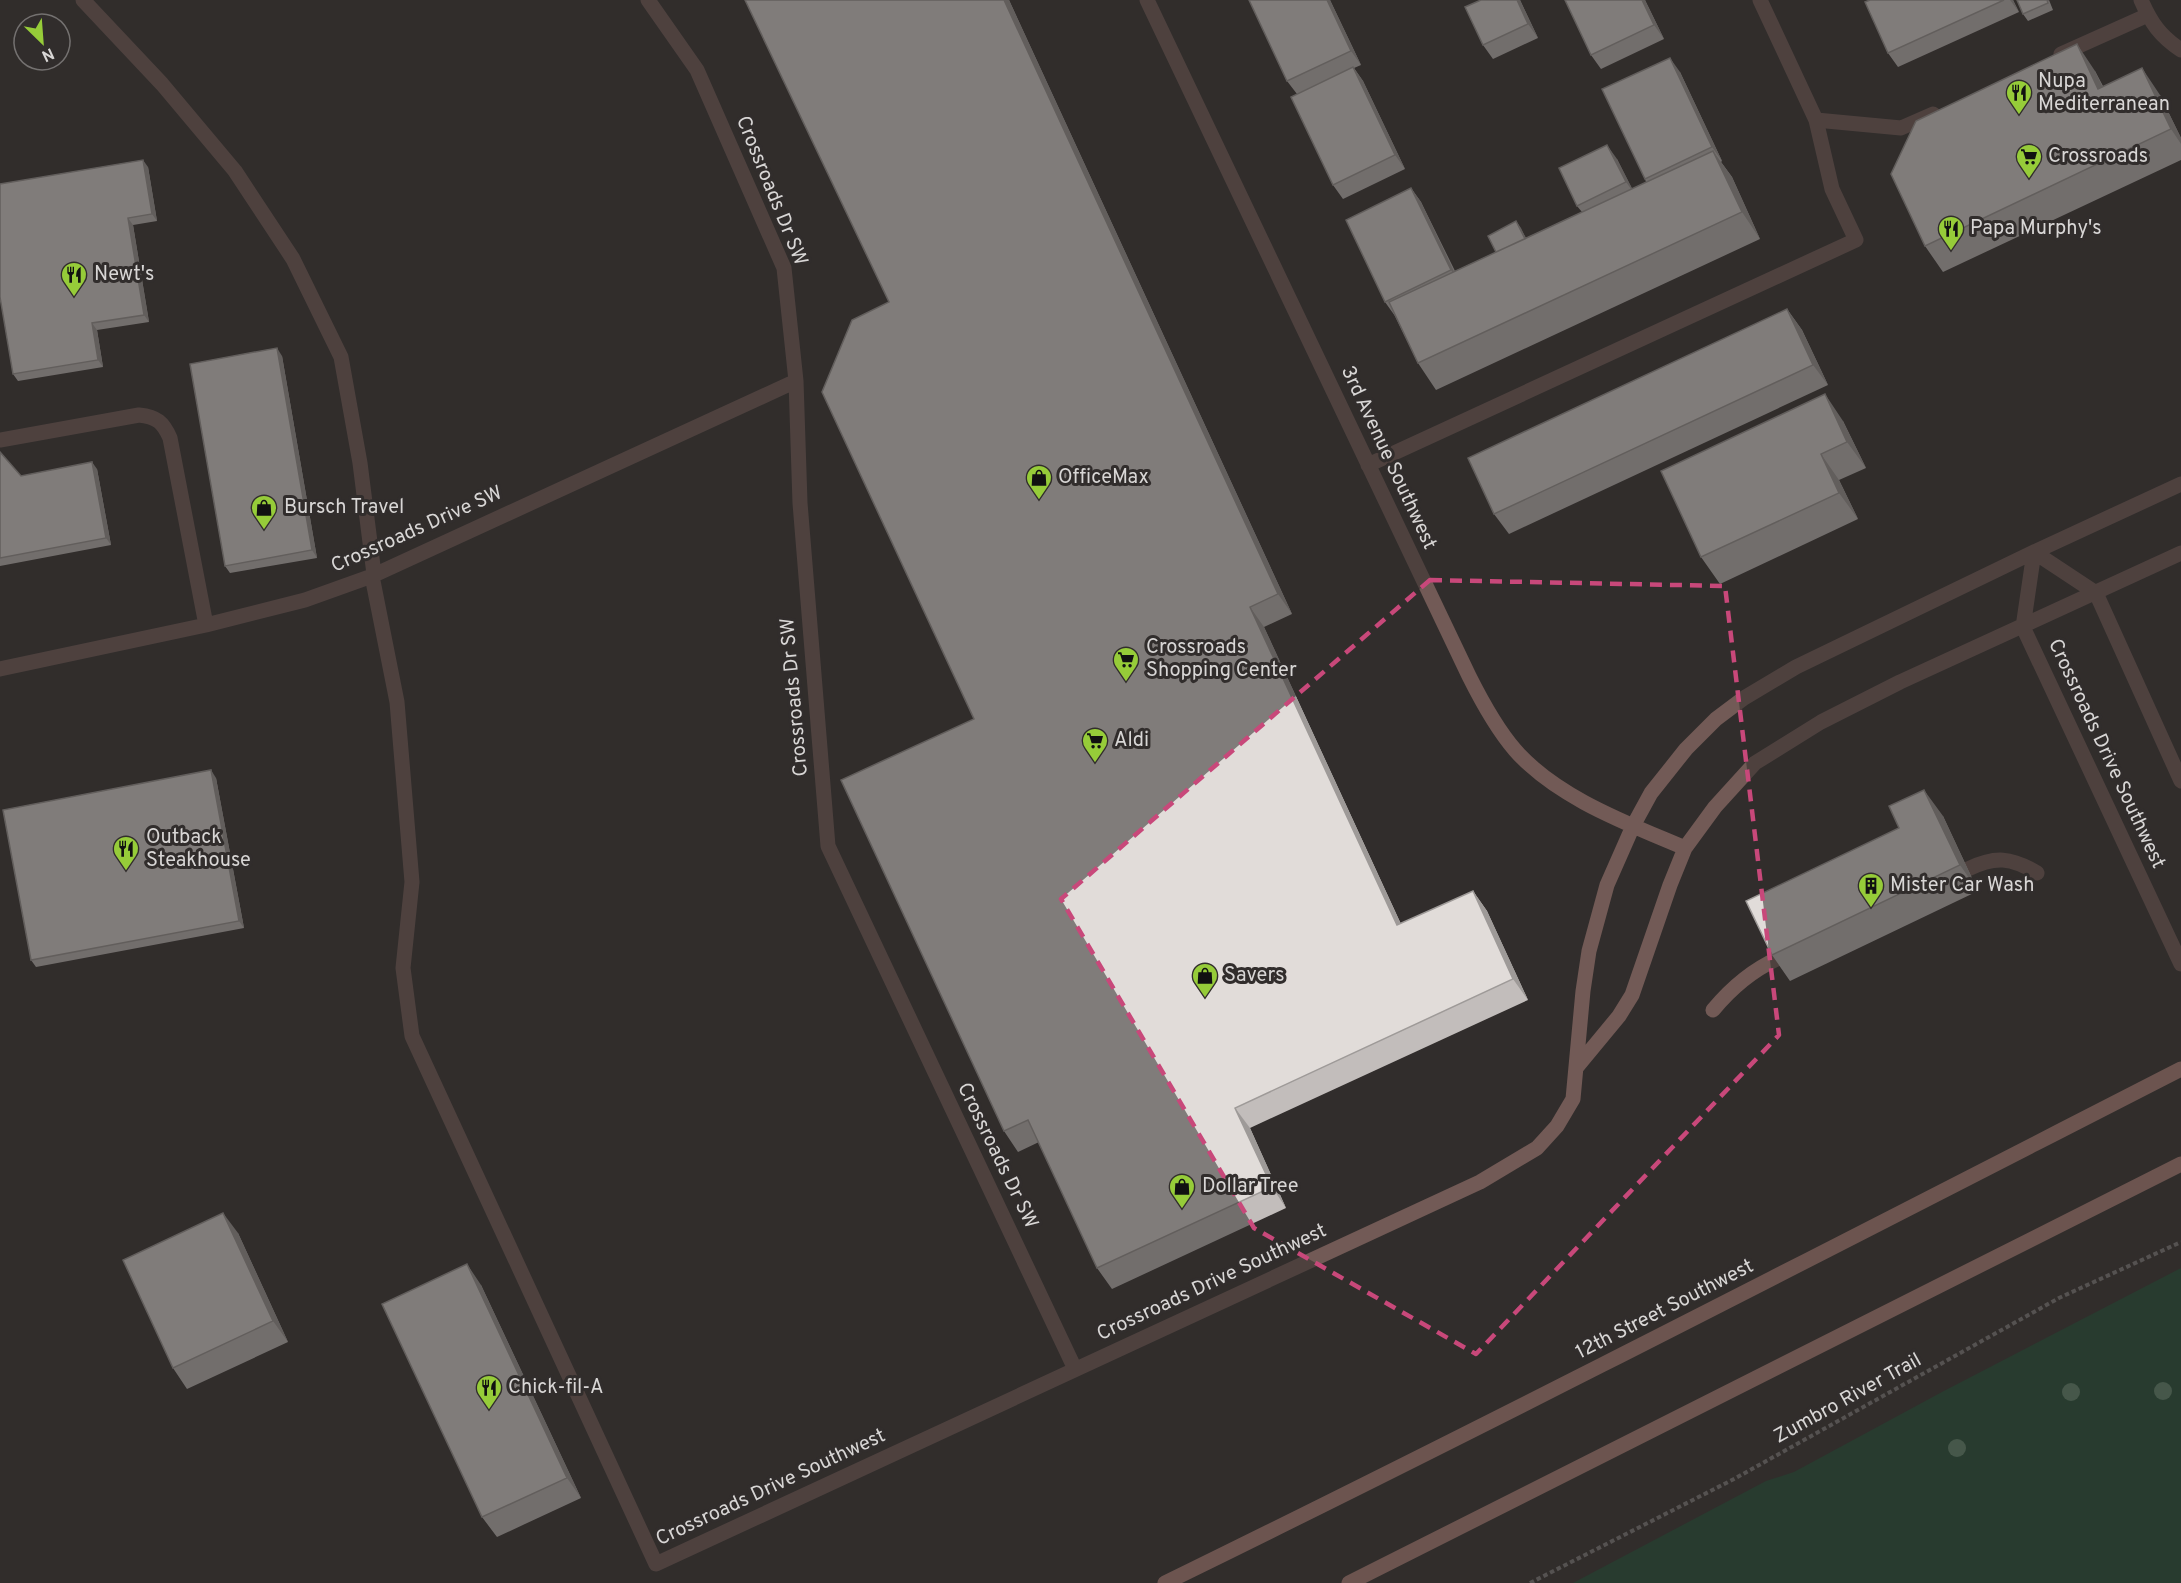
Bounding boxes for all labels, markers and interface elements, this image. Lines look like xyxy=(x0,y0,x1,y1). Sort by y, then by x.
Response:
north arrow xyxy=(12,12,72,72)
text: N xyxy=(38,42,57,65)
place label: Nupa Mediterranean xyxy=(2038,69,2170,118)
restaurant icon: Nupa Mediterranean xyxy=(2004,78,2034,116)
street label: Crossroads Dr SW xyxy=(729,112,813,270)
supermarket icon: Crossroads xyxy=(2014,142,2044,180)
place label: Crossroads xyxy=(2048,144,2148,170)
restaurant icon: Papa Murphy's xyxy=(1936,214,1966,252)
place label: Papa Murphy's xyxy=(1970,216,2102,242)
restaurant icon: Newt's xyxy=(59,260,89,298)
place label: Newt's xyxy=(94,262,154,288)
street label: 3rd Avenue Southwest xyxy=(1334,362,1442,554)
shop icon: OfficeMax xyxy=(1024,463,1054,501)
place label: OfficeMax xyxy=(1058,465,1149,491)
street label: Crossroads Drive SW xyxy=(327,480,507,580)
shop icon: Bursch Travel xyxy=(249,493,279,531)
place label: Bursch Travel xyxy=(284,495,404,521)
street label: Crossroads Dr SW xyxy=(775,616,815,778)
place label: Crossroads Shopping Center xyxy=(1146,635,1297,684)
street label: Crossroads Drive Southwest xyxy=(2041,635,2171,873)
supermarket icon: Crossroads Shopping Center xyxy=(1111,645,1141,683)
supermarket icon: Aldi xyxy=(1080,726,1110,764)
place label: Aldi xyxy=(1114,728,1149,754)
place label: Outback Steakhouse xyxy=(146,825,251,874)
restaurant icon: Outback Steakhouse xyxy=(111,834,141,872)
building icon: Mister Car Wash xyxy=(1856,871,1886,909)
place label: Mister Car Wash xyxy=(1890,873,2034,899)
shop icon: Savers xyxy=(1190,961,1220,999)
place label: Savers xyxy=(1224,963,1285,989)
street label: Crossroads Dr SW xyxy=(950,1079,1044,1233)
shop icon: Dollar Tree xyxy=(1167,1172,1197,1210)
place label: Dollar Tree xyxy=(1202,1174,1299,1200)
street label: Crossroads Drive Southwest xyxy=(1093,1218,1331,1348)
street label: 12th Street Southwest xyxy=(1572,1254,1758,1366)
street label: Zumbro River Trail xyxy=(1770,1348,1926,1450)
restaurant icon: Chick-fil-A xyxy=(474,1373,504,1411)
place label: Chick-fil-A xyxy=(508,1375,604,1401)
street label: Crossroads Drive Southwest xyxy=(652,1423,890,1553)

